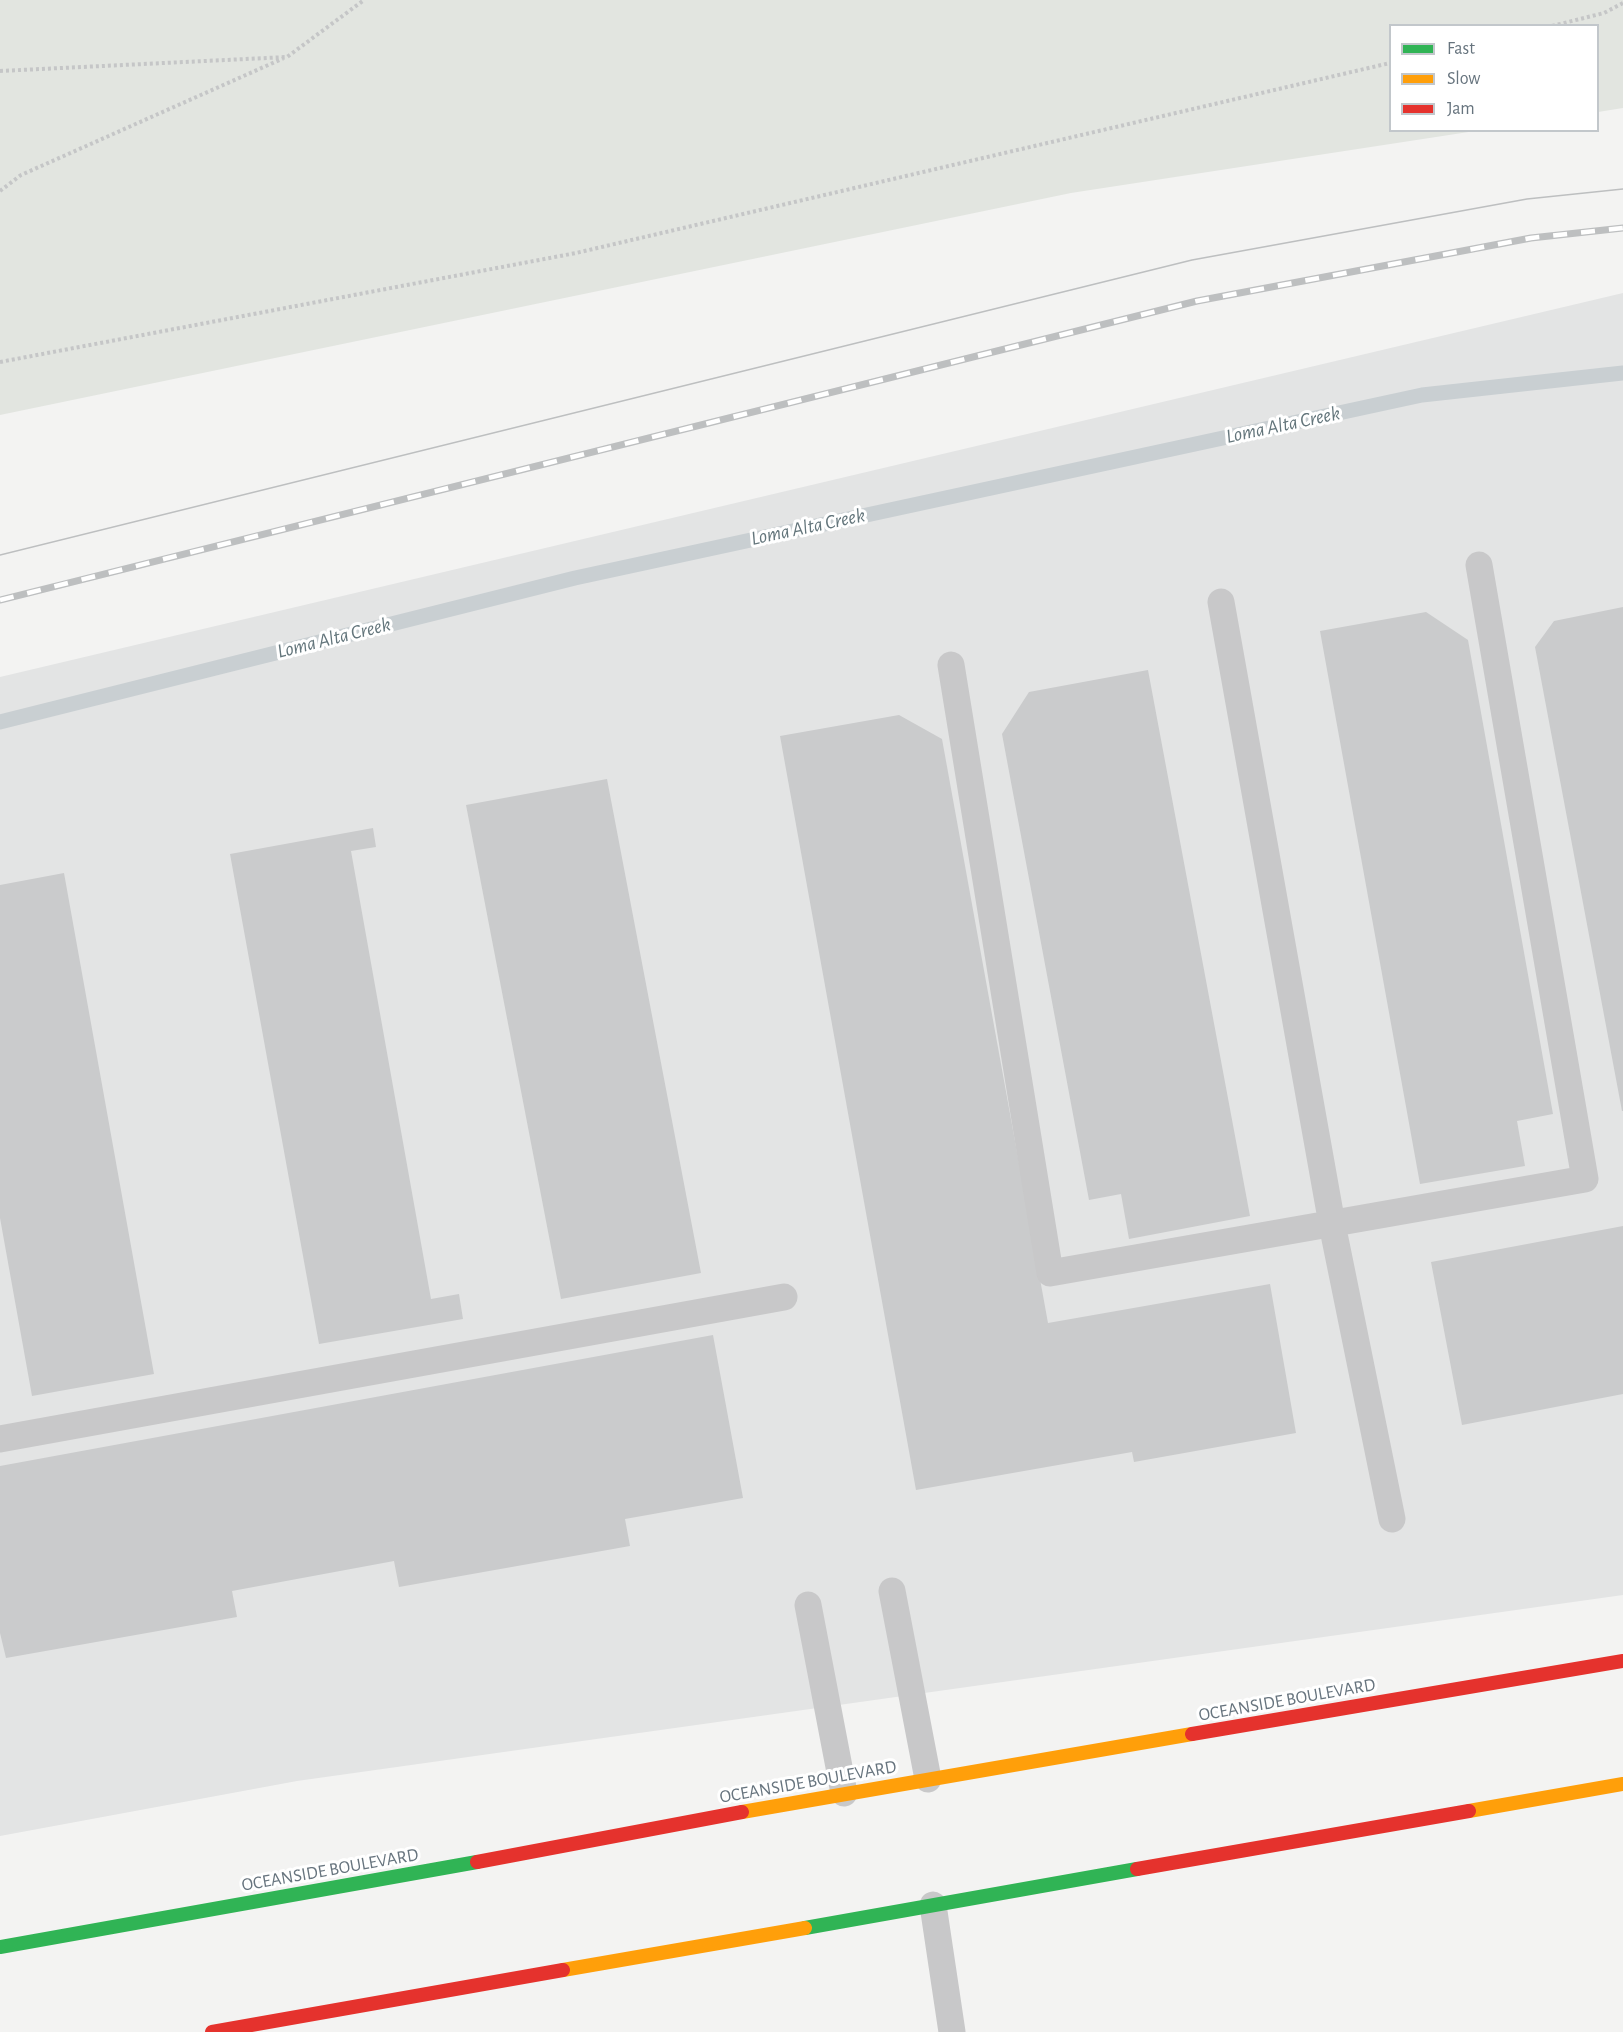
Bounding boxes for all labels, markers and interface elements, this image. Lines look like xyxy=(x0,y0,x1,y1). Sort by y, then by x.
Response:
legend xyxy=(1389,24,1599,132)
text: Fast xyxy=(1447,40,1475,58)
text: Slow xyxy=(1447,70,1480,88)
text: Jam xyxy=(1447,100,1475,118)
water label: Loma Alta Creek xyxy=(1224,401,1342,449)
water label: Loma Alta Creek xyxy=(749,503,867,551)
water label: Loma Alta Creek xyxy=(275,612,393,664)
street label: OCEANSIDE BOULEVARD xyxy=(1197,1674,1377,1726)
street label: OCEANSIDE BOULEVARD xyxy=(718,1756,898,1808)
street label: OCEANSIDE BOULEVARD xyxy=(240,1844,420,1896)

